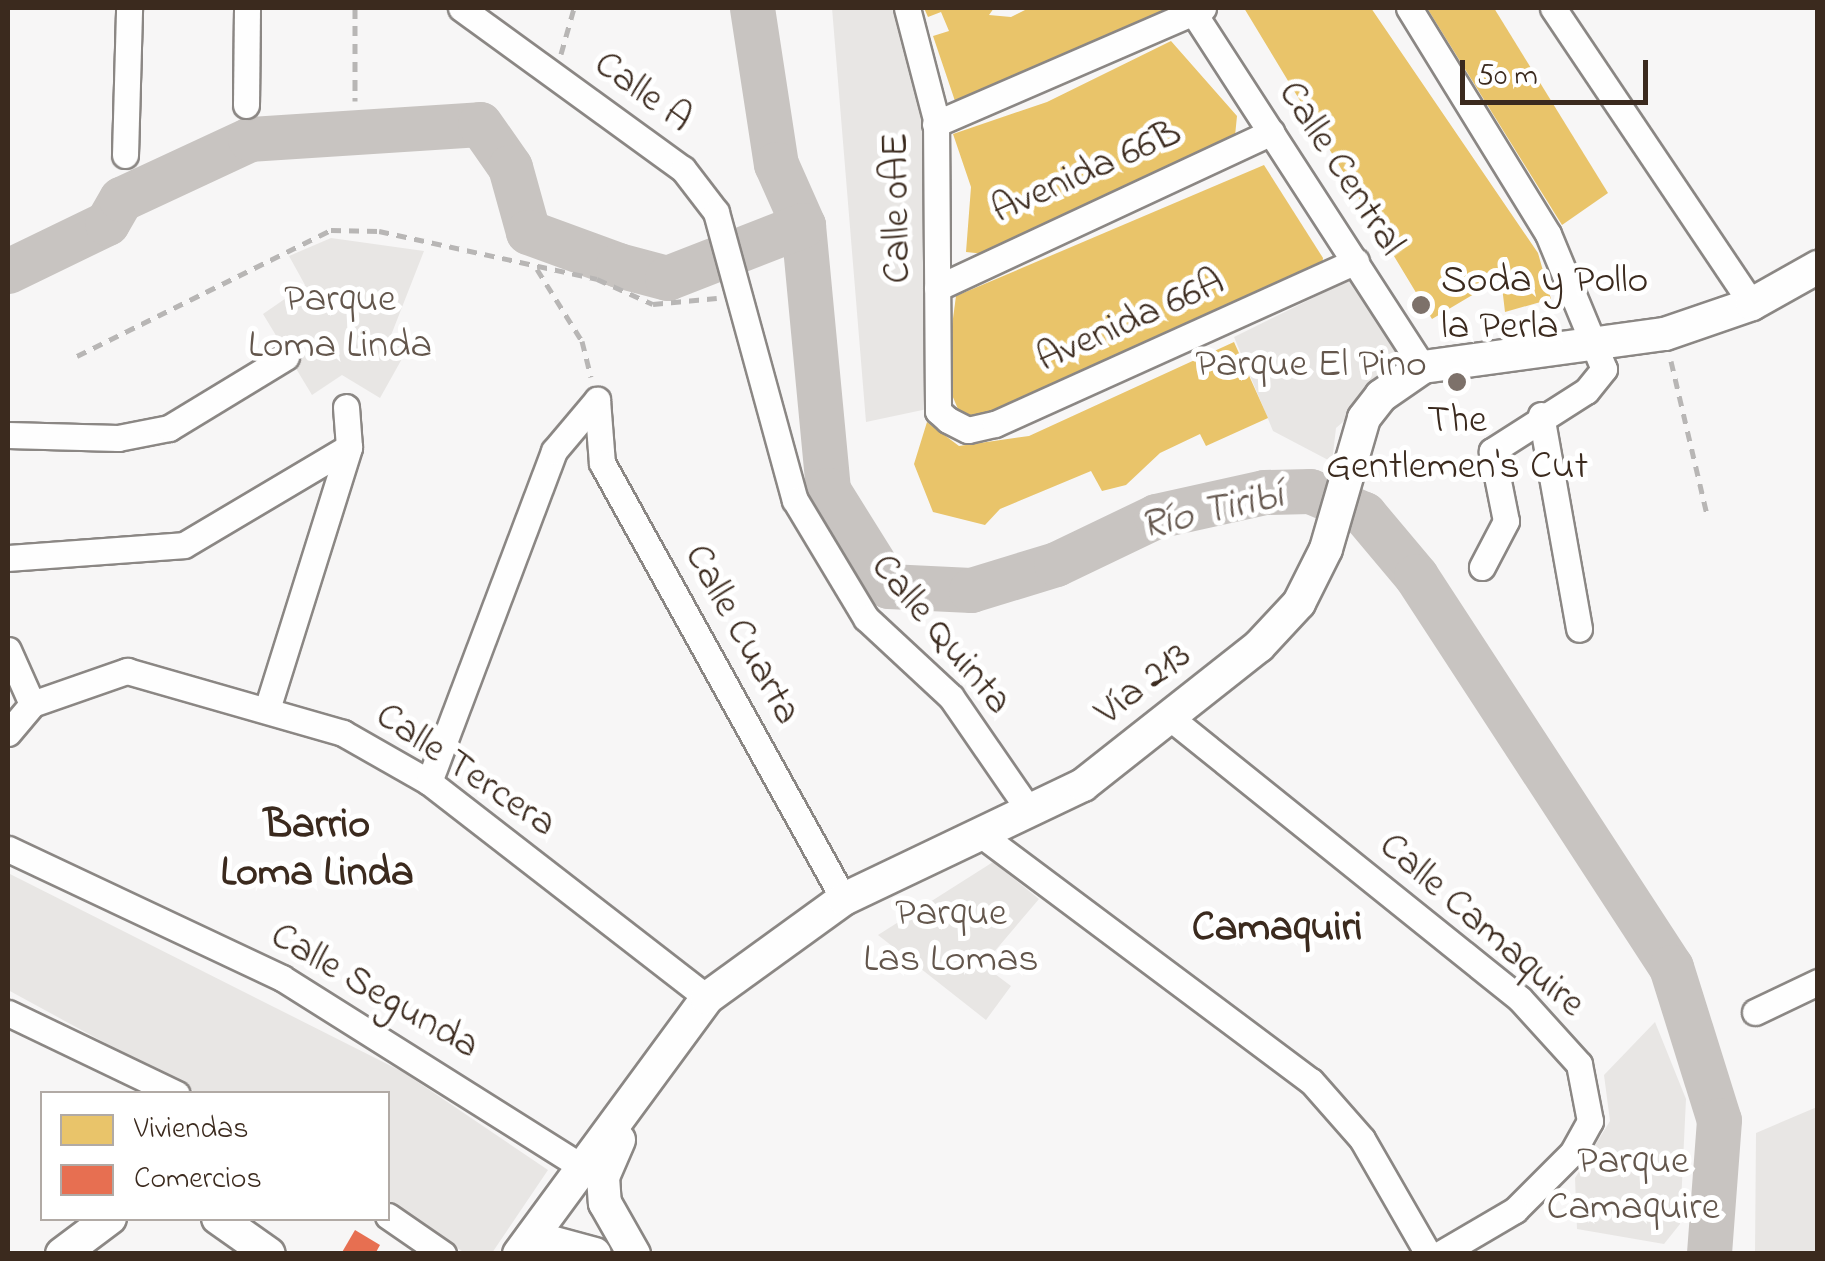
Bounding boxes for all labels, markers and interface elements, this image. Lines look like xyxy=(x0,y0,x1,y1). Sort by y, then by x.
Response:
scale bar xyxy=(1465,40,1652,102)
street label: Calle A xyxy=(584,41,700,145)
text: 50 m xyxy=(1477,55,1538,99)
street label: Calle Central xyxy=(1266,73,1414,265)
street label: Avenida 66B xyxy=(985,110,1189,236)
street label: Calle 0AE xyxy=(873,132,923,284)
place label: Soda y Pollo la Perla xyxy=(1441,258,1648,352)
street label: Avenida 66A xyxy=(1030,259,1232,385)
park label: Parque Loma Linda xyxy=(248,277,432,371)
marker: Soda y Pollo la Perla xyxy=(1410,294,1432,316)
park label: Parque El Pino xyxy=(1195,342,1427,390)
marker: The Gentlemen's Cut xyxy=(1446,371,1468,393)
place label: The Gentlemen's Cut xyxy=(1326,398,1588,492)
water label: Río Tiribí xyxy=(1136,471,1288,553)
street label: Calle Cuarta xyxy=(672,536,810,734)
street label: Calle Quinta xyxy=(859,545,1021,725)
street label: Vía 213 xyxy=(1086,633,1202,737)
street label: Calle Tercera xyxy=(365,693,565,849)
district label: Barrio Loma Linda xyxy=(220,801,414,899)
street label: Calle Camaquire xyxy=(1368,823,1594,1029)
park label: Parque Las Lomas xyxy=(863,891,1039,985)
district label: Camaquiri xyxy=(1192,904,1362,954)
street label: Calle Segunda xyxy=(261,913,487,1071)
legend xyxy=(40,1091,390,1221)
text: Viviendas xyxy=(134,1108,249,1152)
park label: Parque Camaquire xyxy=(1546,1139,1720,1233)
text: Comercios xyxy=(134,1158,262,1202)

